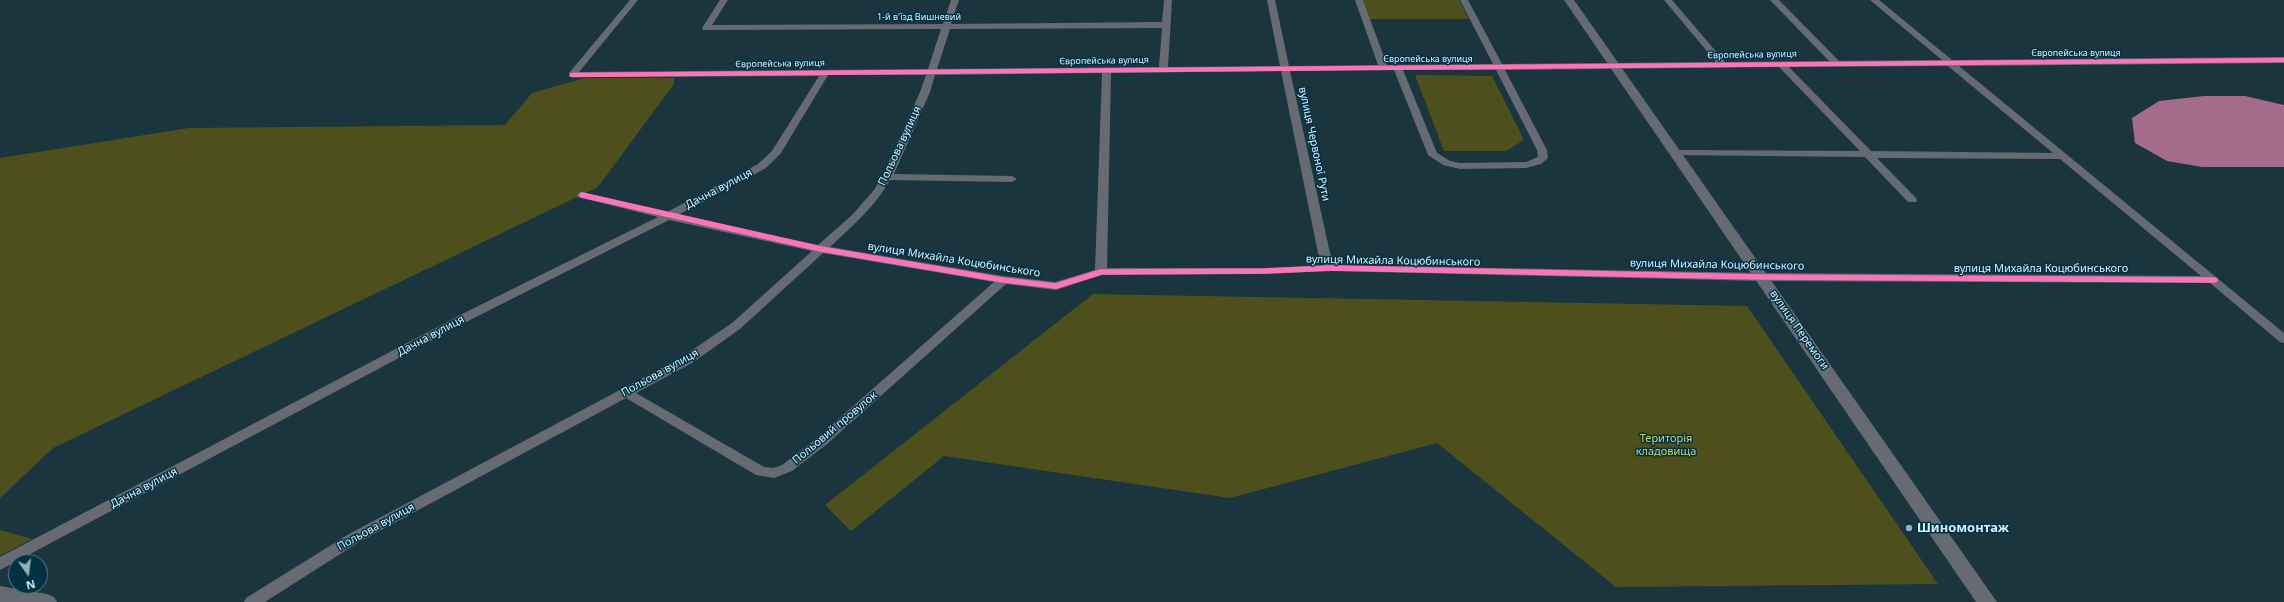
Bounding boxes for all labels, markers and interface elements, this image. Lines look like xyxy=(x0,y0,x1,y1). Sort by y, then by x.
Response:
street label: 1-й в'їзд Вишневий xyxy=(877,12,961,22)
street label: Європейська вулиця xyxy=(2031,48,2121,58)
street label: Європейська вулиця xyxy=(1707,49,1797,61)
street label: Європейська вулиця xyxy=(1383,54,1473,64)
street label: Європейська вулиця xyxy=(1059,55,1149,67)
street label: Європейська вулиця xyxy=(735,58,825,70)
street label: вулиця Червоної Рути xyxy=(1295,86,1333,202)
street label: Польова вулиця xyxy=(876,104,924,188)
street label: Дачна вулиця xyxy=(683,166,755,212)
street label: вулиця Михайла Коцюбинського xyxy=(867,240,1041,280)
street label: вулиця Михайла Коцюбинського xyxy=(1306,253,1480,269)
street label: вулиця Михайла Коцюбинського xyxy=(1630,257,1804,273)
street label: вулиця Михайла Коцюбинського xyxy=(1954,262,2128,276)
street label: вулиця Перемоги xyxy=(1767,288,1831,372)
street label: Дачна вулиця xyxy=(395,313,467,359)
street label: Польова вулиця xyxy=(619,346,701,400)
street label: Польовий провулок xyxy=(790,389,880,467)
park label: Територія кладовища xyxy=(1636,432,1696,458)
street label: Дачна вулиця xyxy=(108,465,180,511)
street label: Польова вулиця xyxy=(335,500,417,554)
place label: Шиномонтаж xyxy=(1917,520,2009,536)
marker: Шиномонтаж xyxy=(1904,523,1914,533)
north arrow xyxy=(8,554,48,594)
text: N xyxy=(25,577,37,594)

